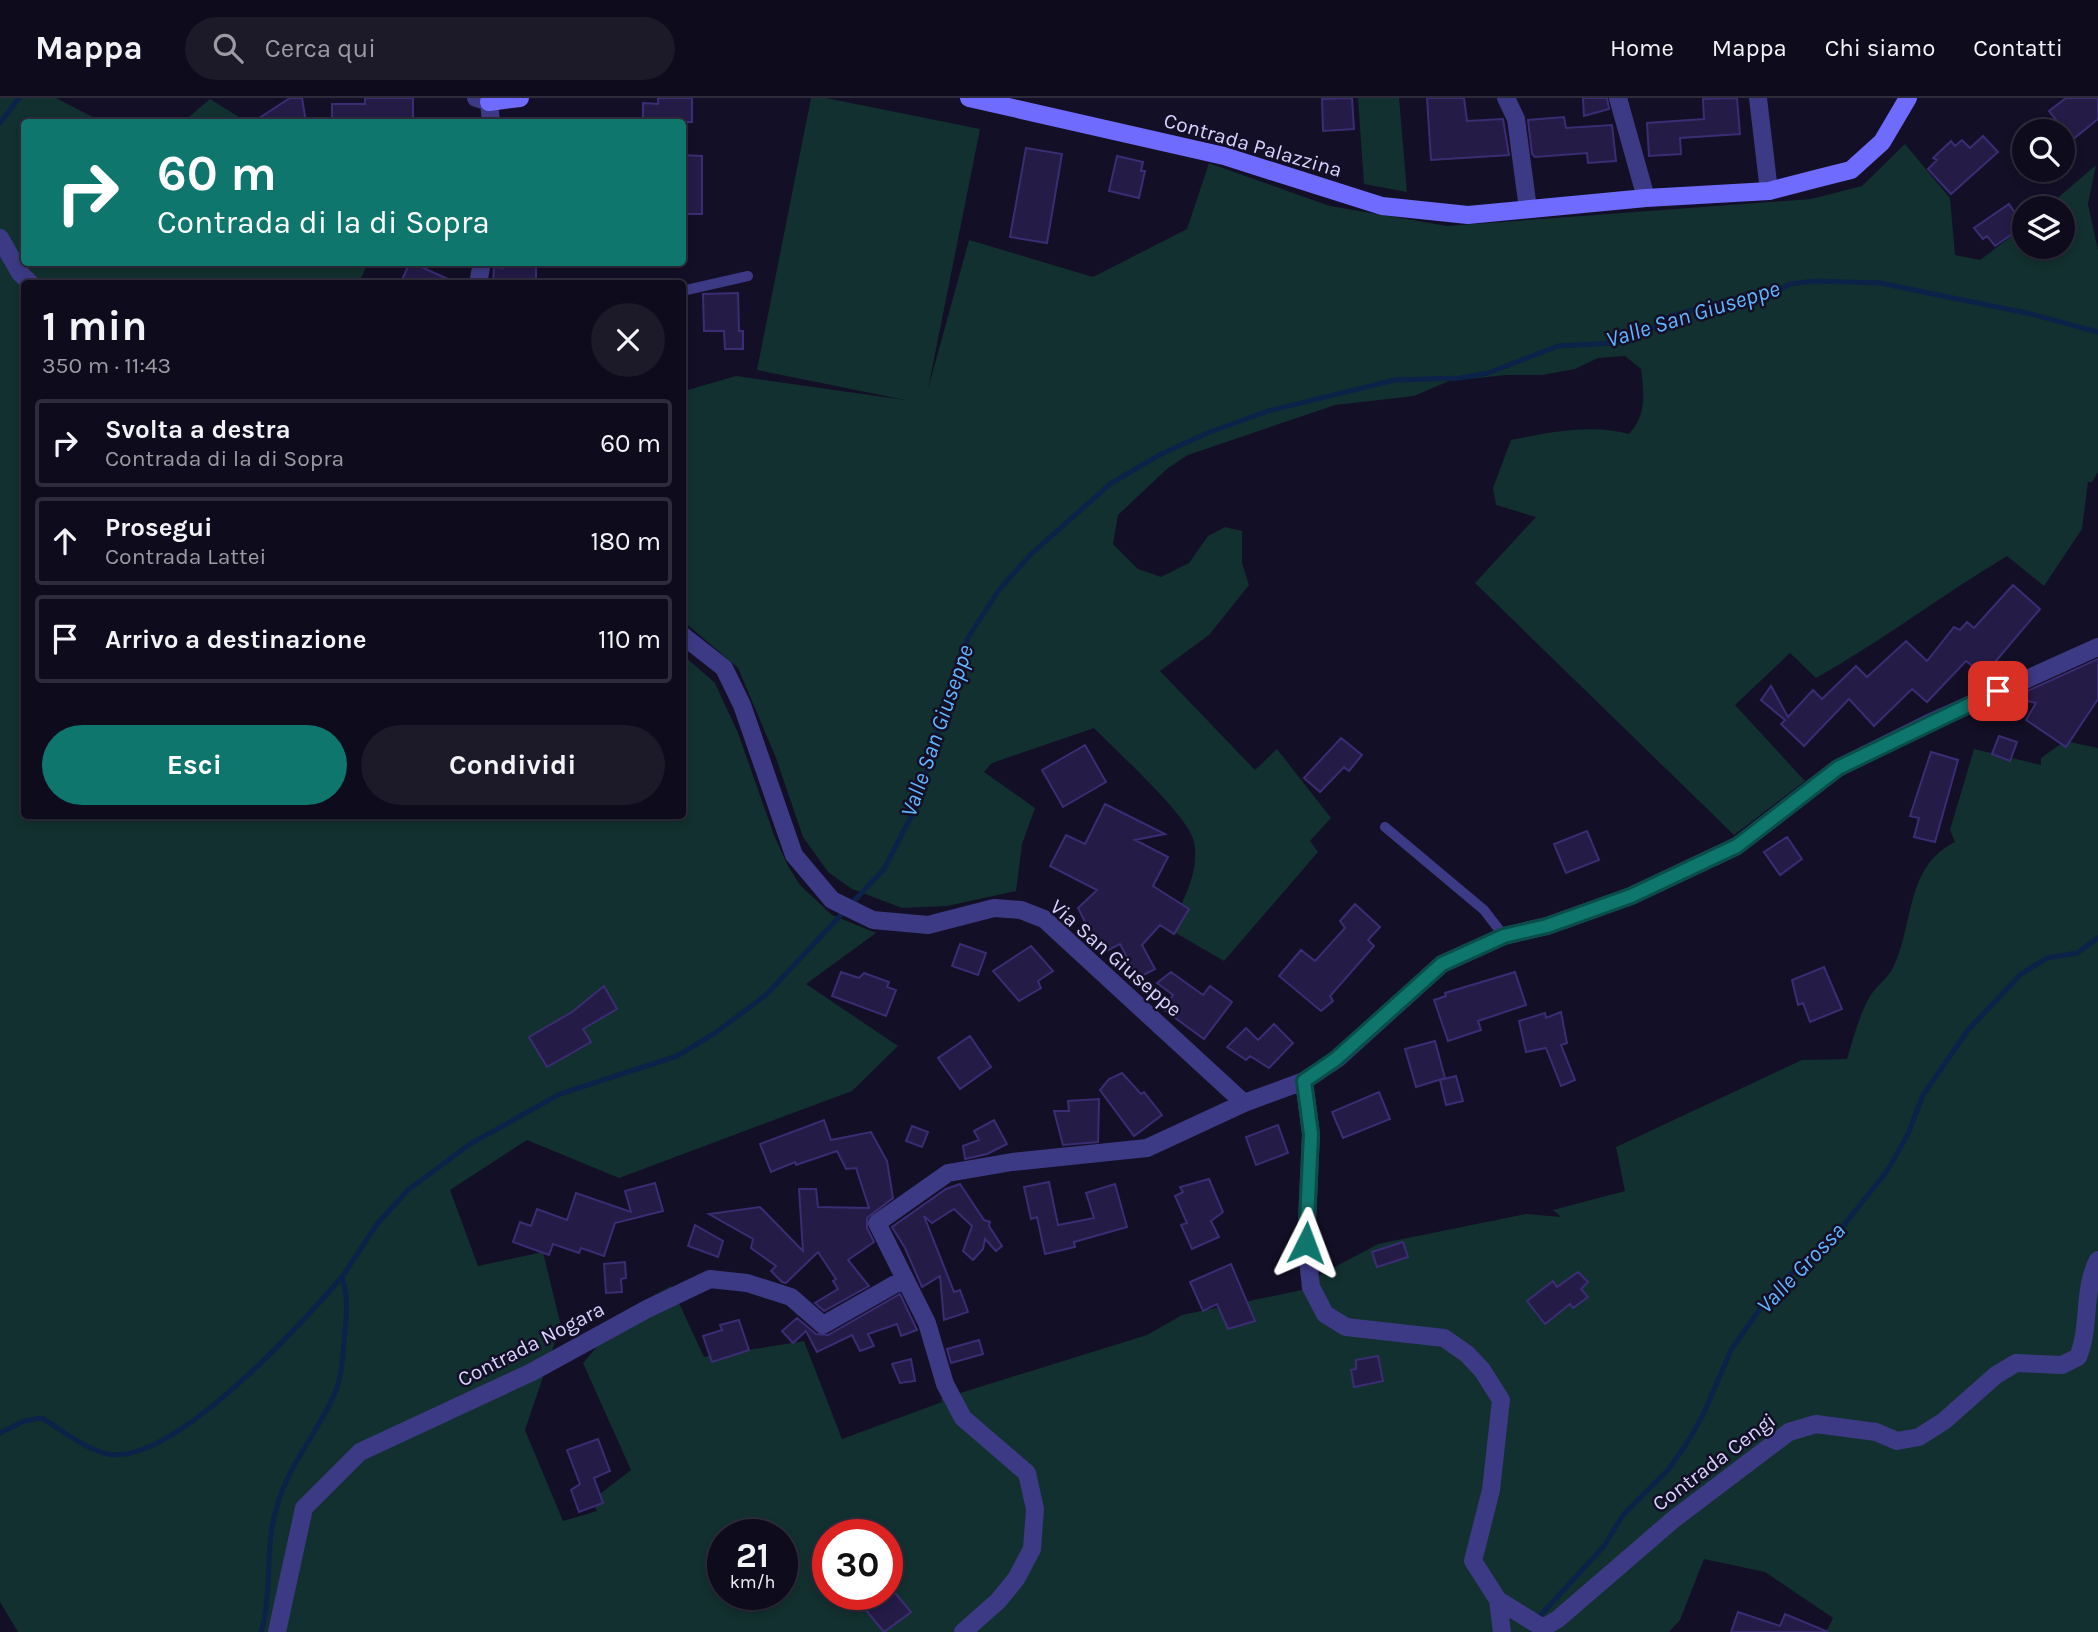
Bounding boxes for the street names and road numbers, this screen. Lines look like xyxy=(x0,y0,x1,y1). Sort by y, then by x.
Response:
street label: Contrada Palazzina xyxy=(1161,108,1345,182)
street label: Via San Giuseppe xyxy=(1045,894,1187,1022)
street label: Contrada Nogara xyxy=(454,1297,608,1391)
street label: Contrada Cengi xyxy=(1648,1408,1780,1516)

